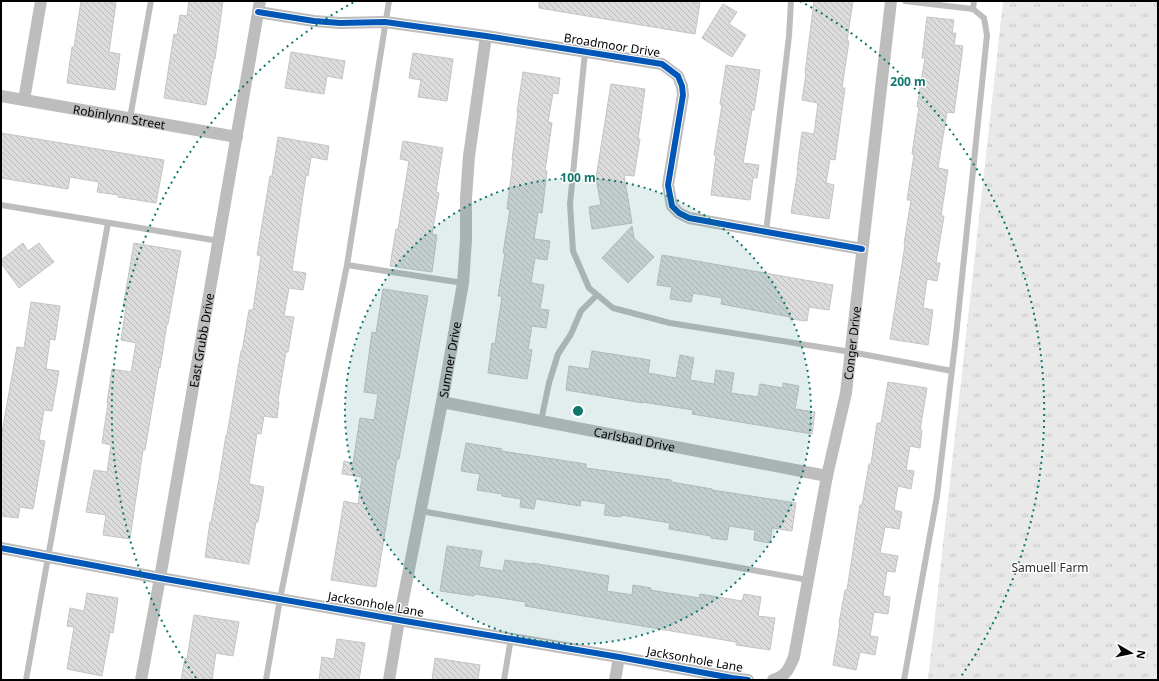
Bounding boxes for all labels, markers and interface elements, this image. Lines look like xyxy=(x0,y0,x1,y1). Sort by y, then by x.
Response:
street label: Broadmoor Drive xyxy=(563,29,662,61)
text: 200 m xyxy=(890,73,926,90)
street label: Robinlynn Street xyxy=(72,100,167,133)
text: 100 m xyxy=(560,169,596,186)
street label: East Grubb Drive xyxy=(185,292,218,389)
street label: Conger Drive xyxy=(839,305,864,381)
street label: Sumner Drive xyxy=(434,320,465,399)
centre of rings xyxy=(571,404,585,418)
street label: Carlsbad Drive xyxy=(592,423,677,455)
park label: Samuell Farm xyxy=(1011,559,1089,576)
street label: Jacksonhole Lane xyxy=(326,587,426,621)
north arrow xyxy=(1111,633,1151,673)
street label: Jacksonhole Lane xyxy=(645,642,745,676)
text: N xyxy=(1133,649,1149,660)

